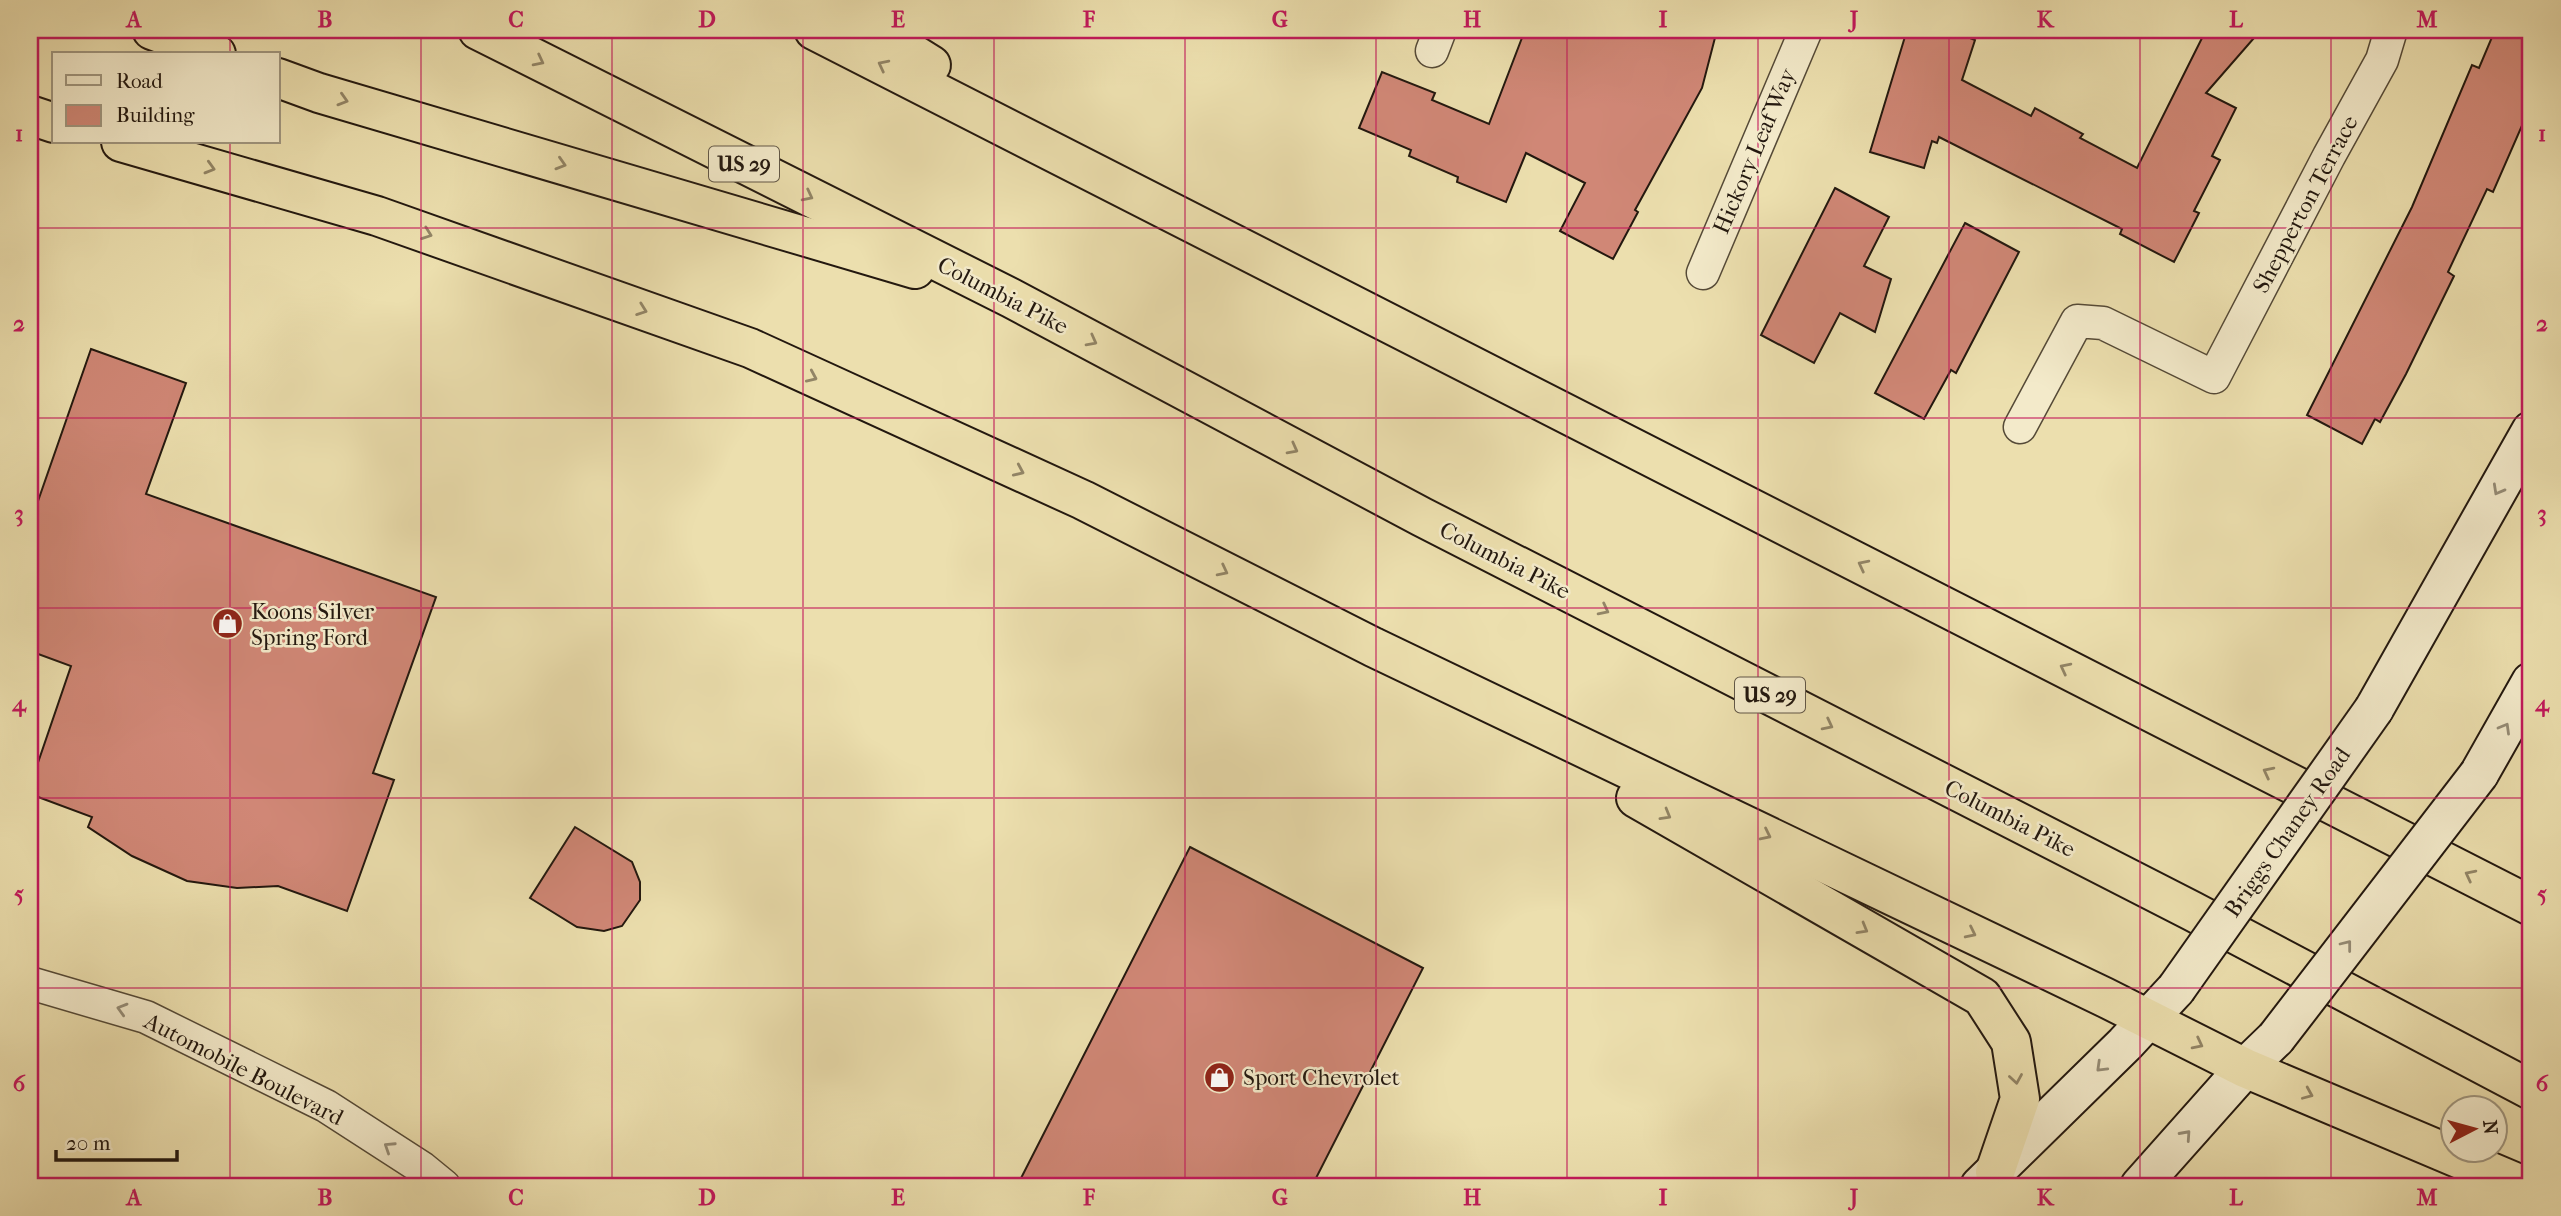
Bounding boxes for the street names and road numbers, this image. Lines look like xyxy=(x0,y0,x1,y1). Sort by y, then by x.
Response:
street label: Hickory Leaf Way xyxy=(1707,64,1802,238)
street label: Shepperton Terrace xyxy=(2247,111,2364,298)
road number: US 29 xyxy=(709,146,779,182)
street label: Columbia Pike xyxy=(933,251,1073,340)
street label: Columbia Pike xyxy=(1435,516,1575,605)
road number: US 29 xyxy=(1735,678,1805,712)
street label: Briggs Chaney Road xyxy=(2219,742,2356,922)
street label: Columbia Pike xyxy=(1940,774,2080,863)
street label: Automobile Boulevard xyxy=(139,1007,348,1132)

